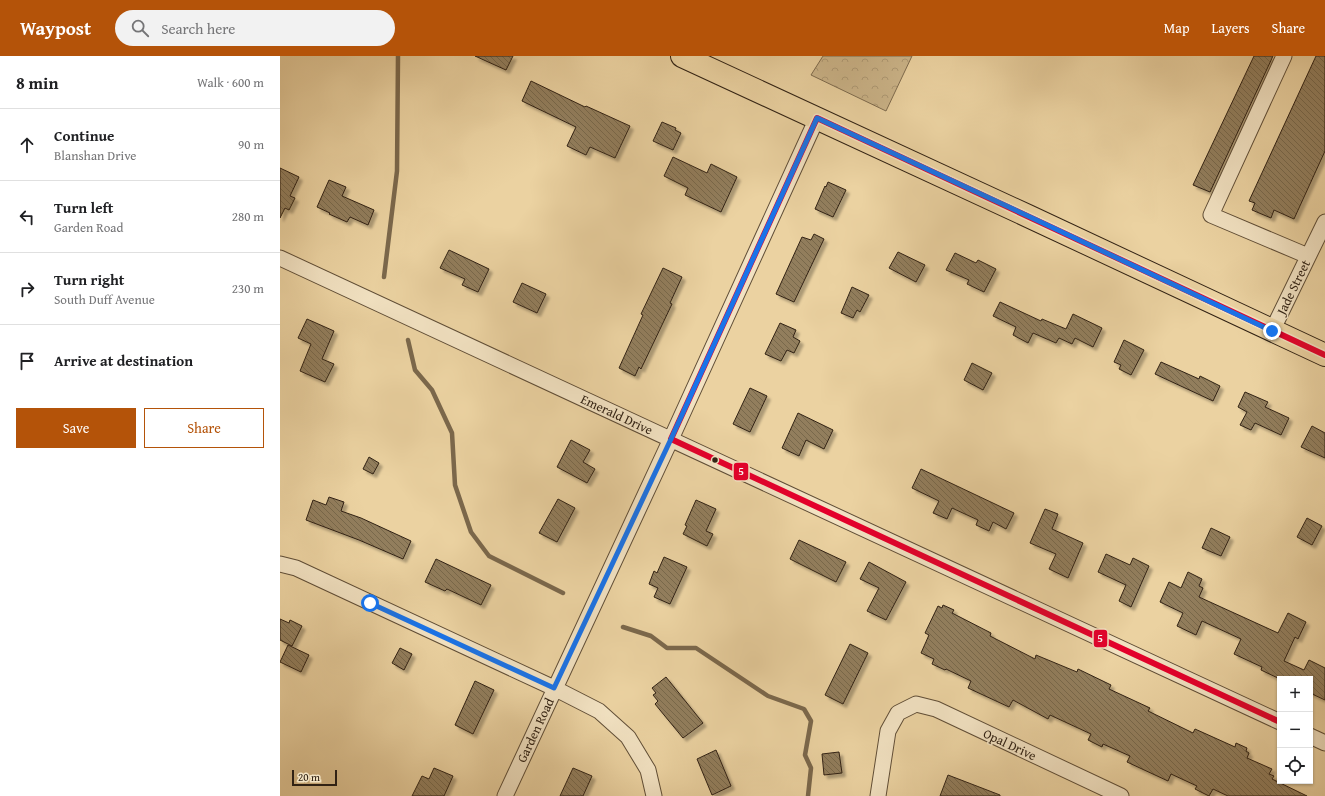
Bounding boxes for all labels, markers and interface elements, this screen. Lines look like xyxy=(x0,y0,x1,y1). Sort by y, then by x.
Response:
search box xyxy=(115,10,395,46)
text: Waypost xyxy=(20,14,91,42)
icon: search xyxy=(129,17,151,39)
text: Search here xyxy=(161,18,235,39)
text: Map xyxy=(1164,18,1190,38)
text: Layers xyxy=(1212,18,1250,38)
text: Share xyxy=(1272,18,1305,38)
text: 8 min xyxy=(16,70,58,95)
text: Walk · 600 m xyxy=(197,73,264,92)
text: Continue xyxy=(54,125,115,146)
icon: ahead xyxy=(16,134,38,156)
text: 90 m xyxy=(238,135,264,154)
text: Blanshan Drive xyxy=(54,146,136,165)
text: Turn left xyxy=(54,197,113,218)
icon: left xyxy=(16,206,38,228)
text: 280 m xyxy=(232,207,264,226)
text: Garden Road xyxy=(54,218,123,237)
street label: Jade Street xyxy=(1271,256,1315,320)
text: Turn right xyxy=(54,269,125,290)
icon: right xyxy=(16,278,38,300)
text: 230 m xyxy=(232,279,264,298)
text: South Duff Avenue xyxy=(54,290,155,309)
route end xyxy=(1263,322,1281,340)
icon: arrive xyxy=(16,350,38,372)
text: Arrive at destination xyxy=(54,350,193,371)
street label: Emerald Drive xyxy=(578,390,656,439)
button: Save xyxy=(16,408,136,448)
button: Share xyxy=(144,408,264,448)
unlabelled marker xyxy=(710,455,720,465)
line badge: 5 xyxy=(733,462,749,481)
text: 5 xyxy=(738,463,744,479)
route start xyxy=(361,594,379,612)
line badge: 5 xyxy=(1093,629,1108,648)
text: 5 xyxy=(1097,630,1103,646)
map controls xyxy=(1277,676,1313,784)
button: + xyxy=(1277,676,1313,712)
street label: Garden Road xyxy=(512,695,559,766)
button: − xyxy=(1277,712,1313,748)
street label: Opal Drive xyxy=(980,724,1040,765)
button: locate xyxy=(1277,748,1313,784)
scale bar xyxy=(292,768,337,787)
text: 20 m xyxy=(298,769,320,785)

